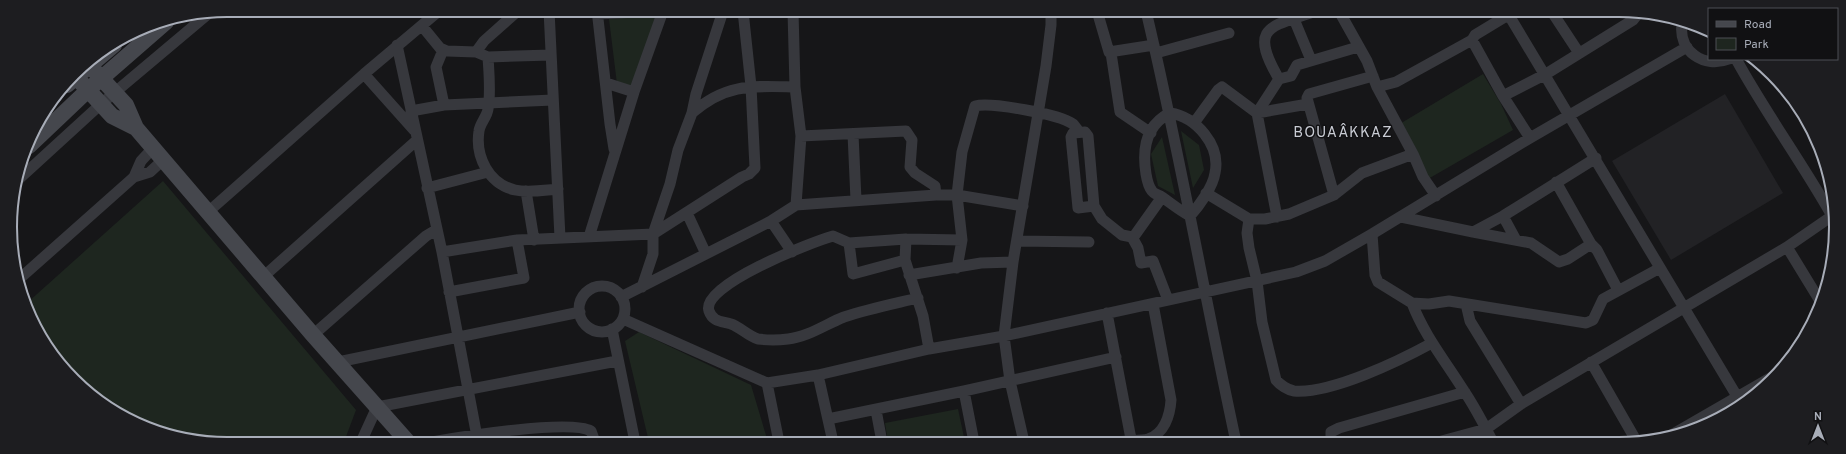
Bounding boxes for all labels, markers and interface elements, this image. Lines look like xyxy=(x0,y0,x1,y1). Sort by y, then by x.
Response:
legend xyxy=(1708,8,1838,60)
text: Road xyxy=(1744,17,1772,33)
text: Park xyxy=(1744,37,1769,53)
district label: BOUAÂKKAZ xyxy=(1293,123,1393,143)
north arrow xyxy=(1798,406,1838,446)
text: N xyxy=(1814,410,1822,424)

